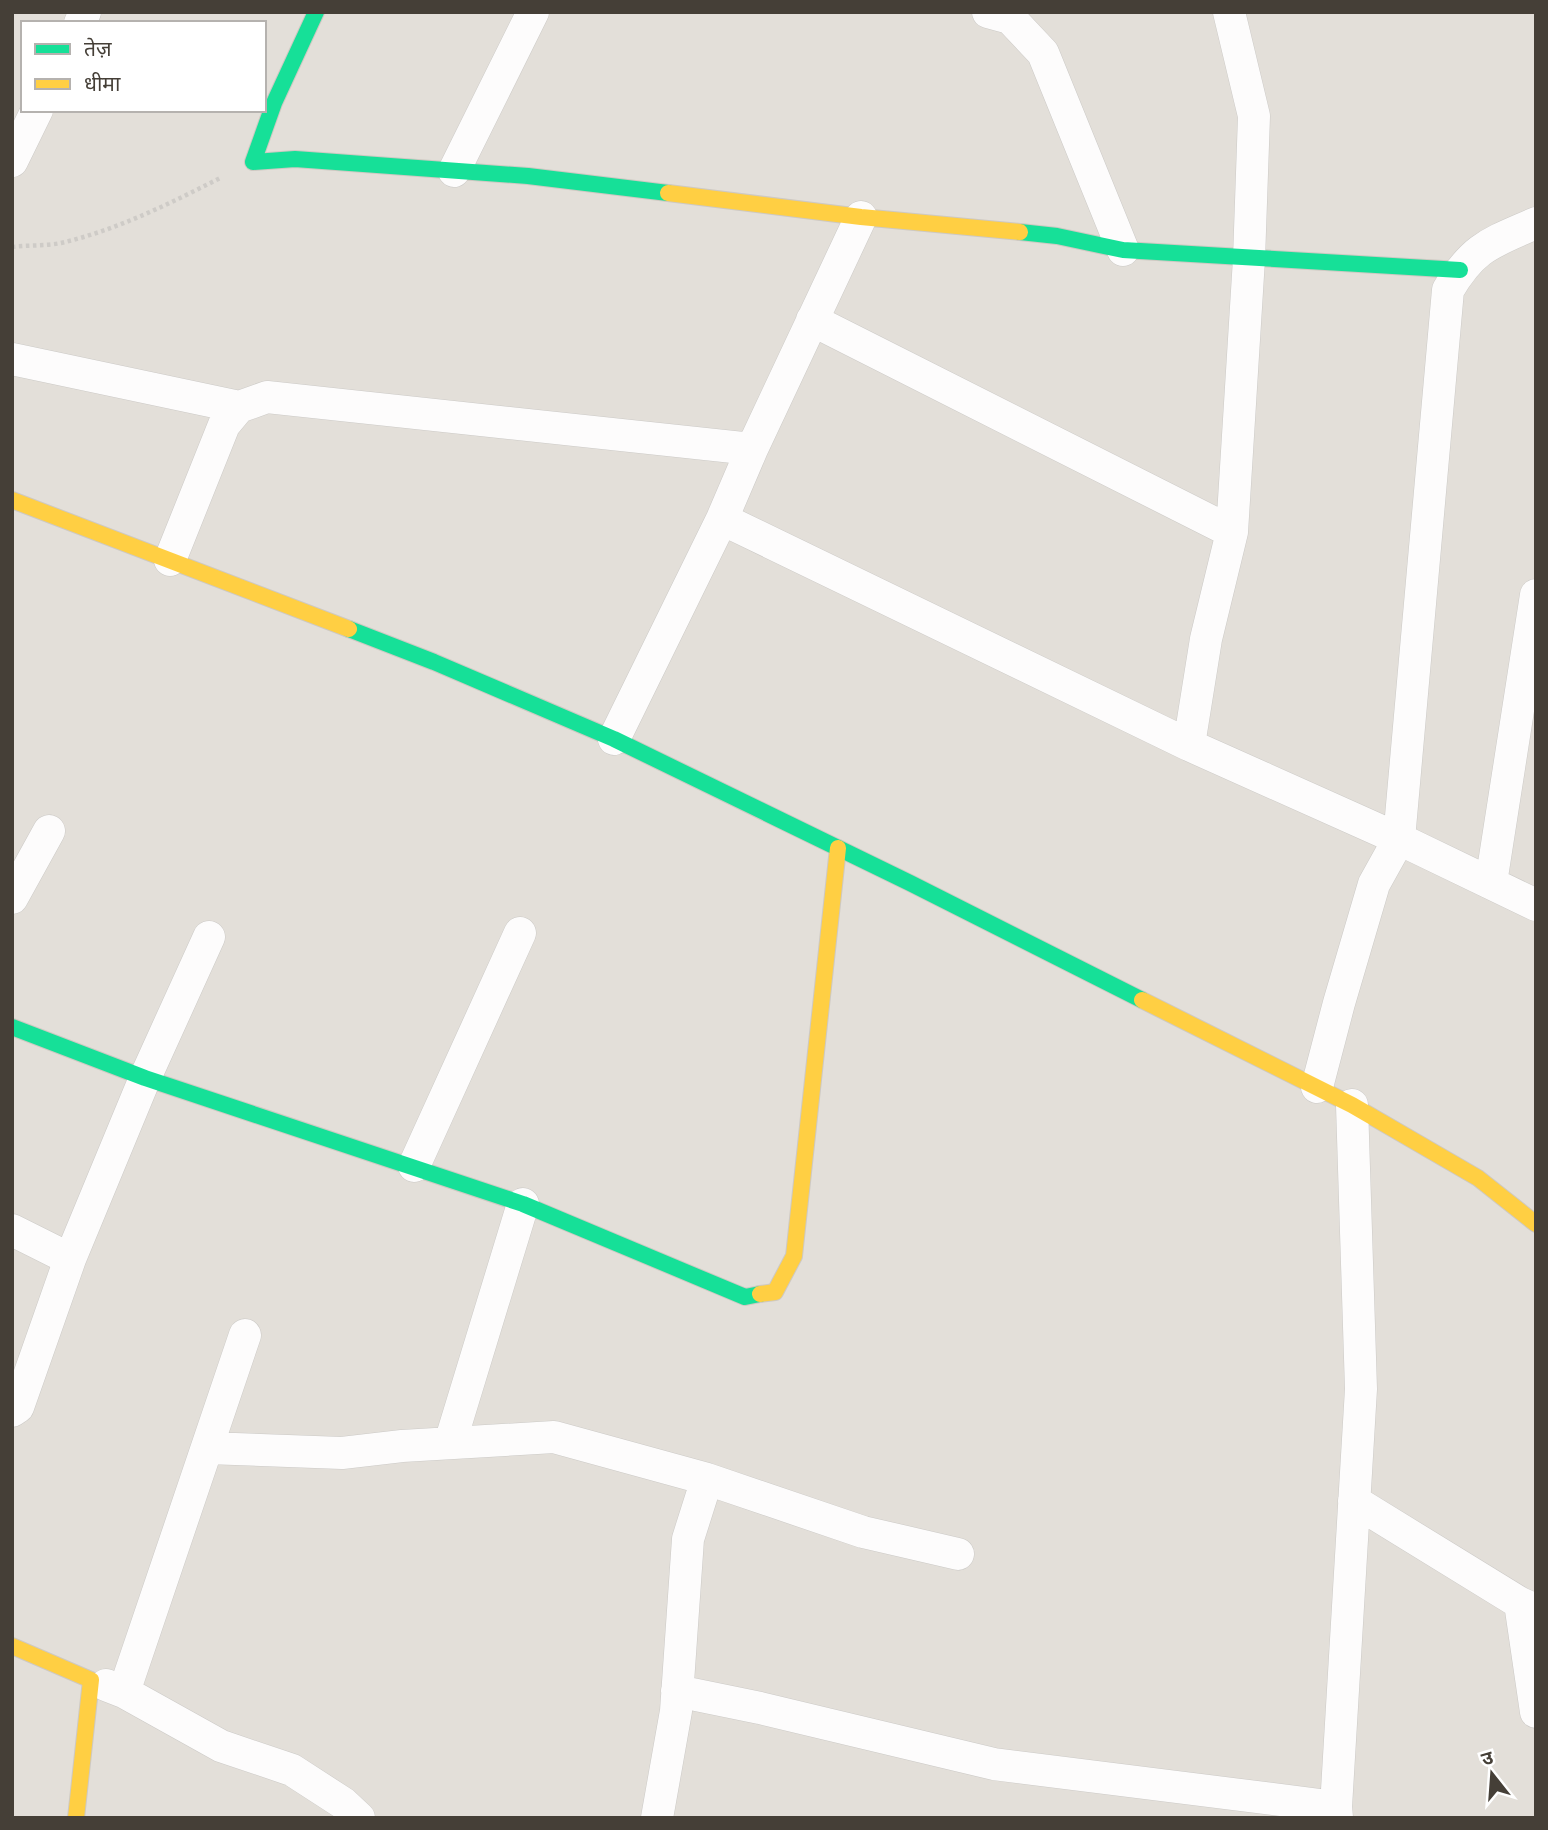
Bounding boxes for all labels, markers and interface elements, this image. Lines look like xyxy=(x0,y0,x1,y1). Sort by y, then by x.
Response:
legend xyxy=(21,21,266,112)
text: तेज़ xyxy=(84,35,112,60)
text: धीमा xyxy=(84,70,121,95)
north arrow xyxy=(1457,1739,1527,1809)
text: उ xyxy=(1478,1744,1496,1770)

